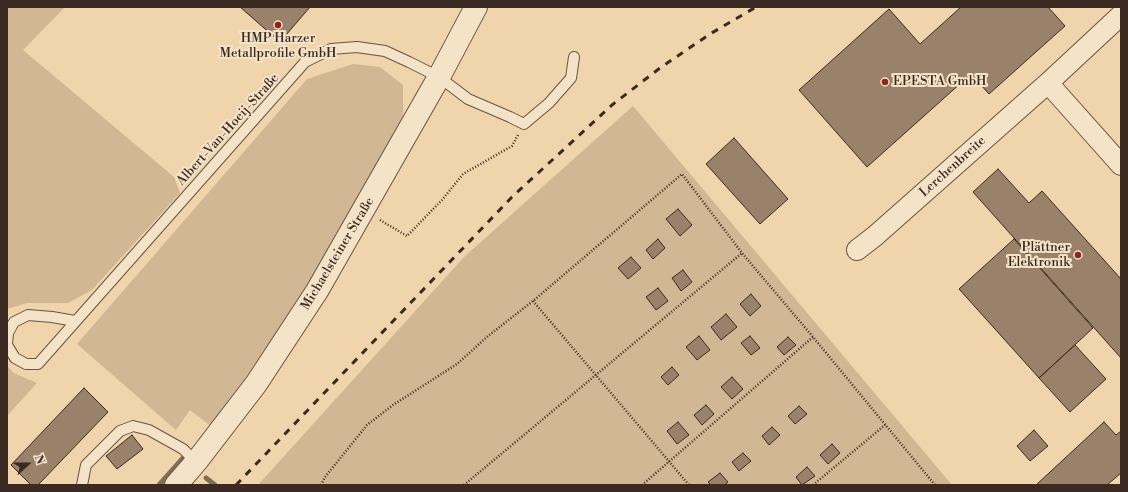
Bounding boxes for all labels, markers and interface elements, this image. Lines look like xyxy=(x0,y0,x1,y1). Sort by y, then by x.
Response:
marker: HMP Harzer Metallprofile GmbH xyxy=(273,20,283,30)
place label: HMP Harzer Metallprofile GmbH xyxy=(219,31,337,62)
street label: Albert-Van-Hoeij-Straße xyxy=(174,71,282,189)
place label: EPESTA GmbH xyxy=(893,74,987,90)
marker: EPESTA GmbH xyxy=(880,77,890,87)
street label: Lerchenbreite xyxy=(917,133,989,201)
street label: Michaelsteiner Straße xyxy=(298,195,378,313)
place label: Plättner Elektronik xyxy=(1008,240,1070,271)
marker: Plättner Elektronik xyxy=(1073,250,1083,260)
north arrow xyxy=(8,444,48,484)
text: N xyxy=(31,453,47,466)

